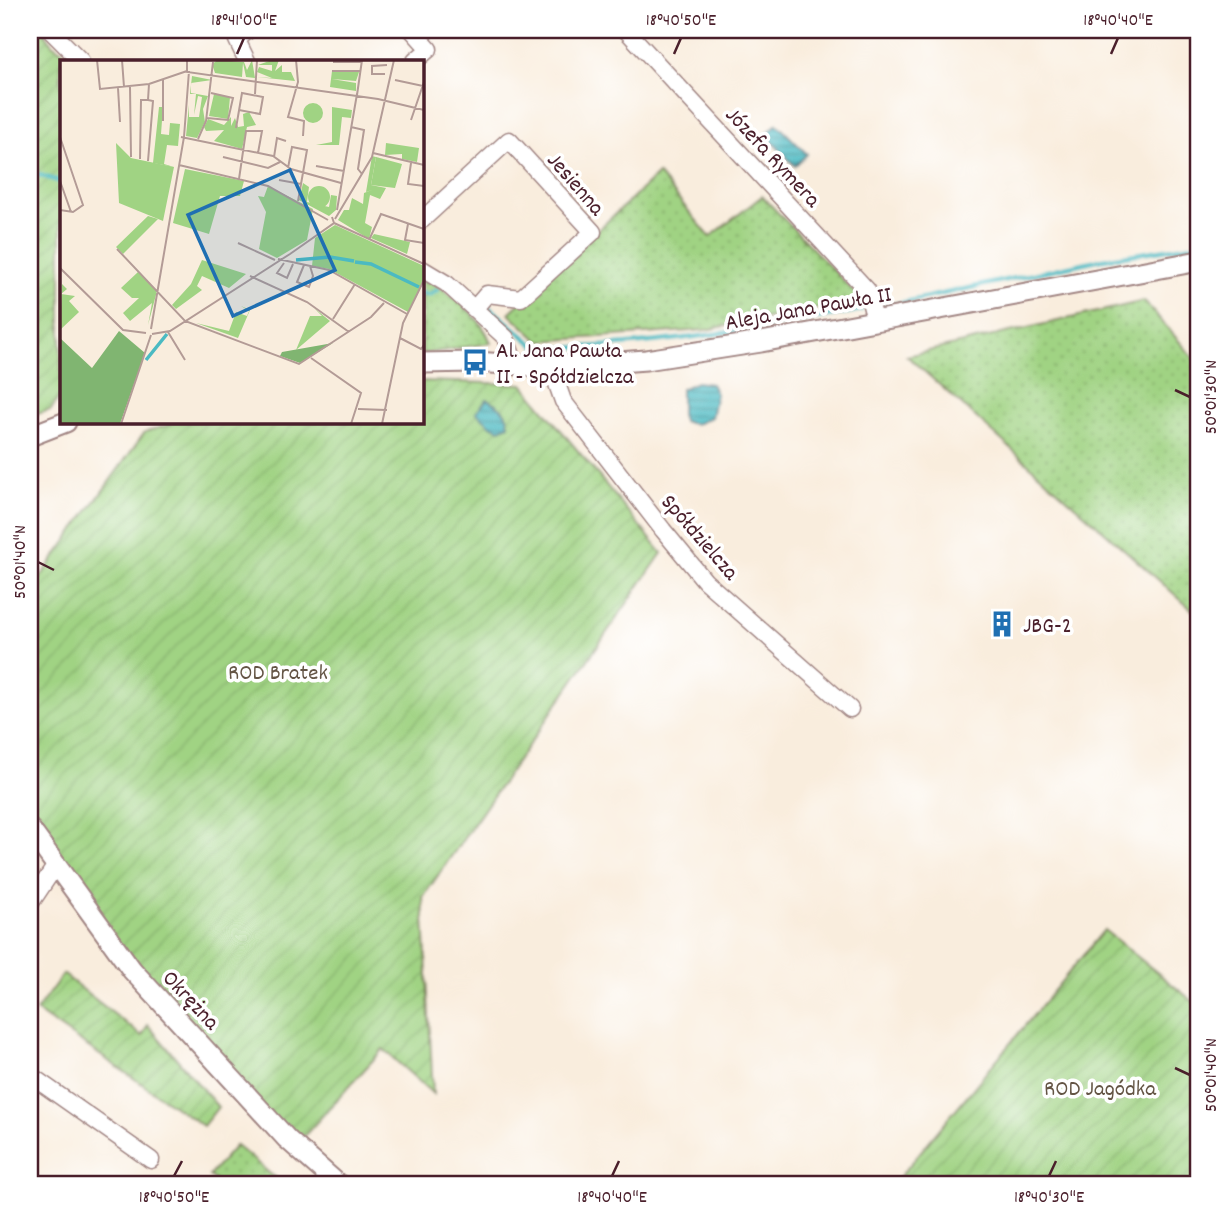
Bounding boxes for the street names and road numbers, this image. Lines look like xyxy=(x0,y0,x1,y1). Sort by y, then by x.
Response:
street label: Józefa Rymera xyxy=(716,101,828,217)
street label: Jesienna xyxy=(537,146,612,225)
street label: Aleja Jana Pawła II xyxy=(723,280,894,341)
street label: Spółdzielcza xyxy=(651,488,746,590)
street label: Okrężna xyxy=(153,964,227,1040)

